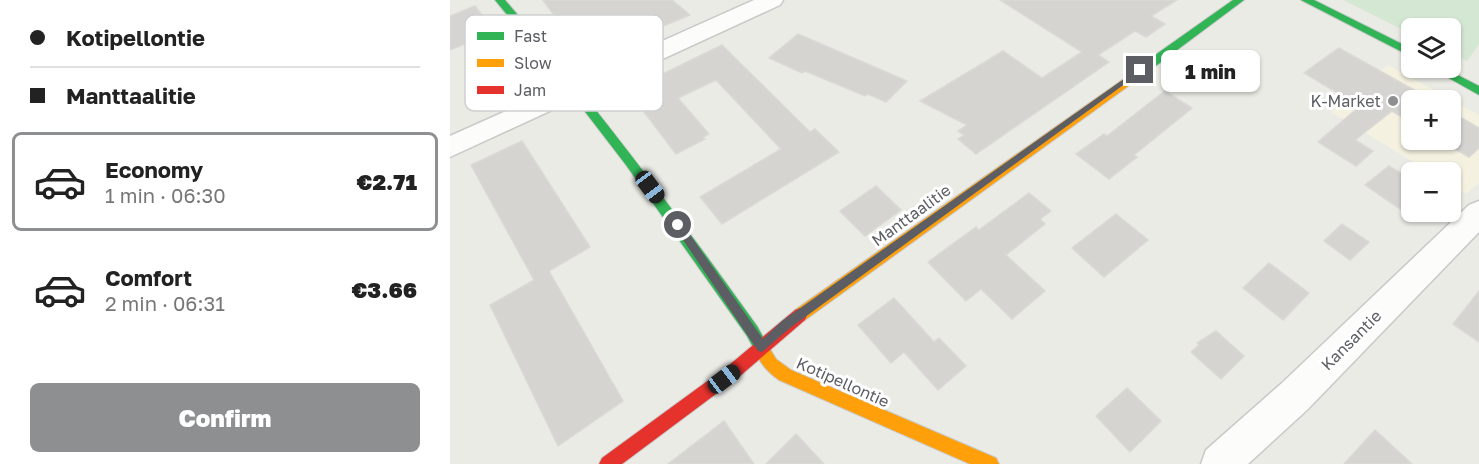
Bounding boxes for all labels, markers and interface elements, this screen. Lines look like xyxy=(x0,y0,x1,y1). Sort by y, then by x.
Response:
legend xyxy=(465,15,663,111)
map controls xyxy=(1401,18,1461,222)
button: layers xyxy=(1401,18,1461,78)
text: Kotipellontie xyxy=(66,24,205,51)
text: Fast xyxy=(514,26,547,46)
callout: 1 min xyxy=(1161,49,1260,91)
text: Slow xyxy=(514,53,552,73)
route end xyxy=(1126,56,1153,83)
text: 1 min xyxy=(1185,59,1236,83)
text: Jam xyxy=(514,80,546,100)
text: Manttaalitie xyxy=(66,82,196,109)
button: + xyxy=(1401,90,1461,150)
place label: K-Market xyxy=(1310,91,1381,111)
marker: K-Market xyxy=(1386,94,1400,108)
icon: car xyxy=(33,155,87,209)
text: Economy xyxy=(105,156,203,183)
button: − xyxy=(1401,162,1461,222)
car xyxy=(632,167,668,207)
text: €2.71 xyxy=(357,168,417,195)
street label: Manttaalitie xyxy=(868,180,954,250)
text: 1 min · 06:30 xyxy=(105,183,226,207)
route start xyxy=(664,211,691,238)
icon: car xyxy=(33,263,87,317)
text: Comfort xyxy=(105,264,192,291)
text: €3.66 xyxy=(351,276,417,303)
text: 2 min · 06:31 xyxy=(105,291,225,315)
street label: Kansantie xyxy=(1317,306,1385,374)
street label: Kotipellontie xyxy=(793,353,893,411)
car xyxy=(704,361,744,397)
button: Confirm xyxy=(30,383,420,452)

